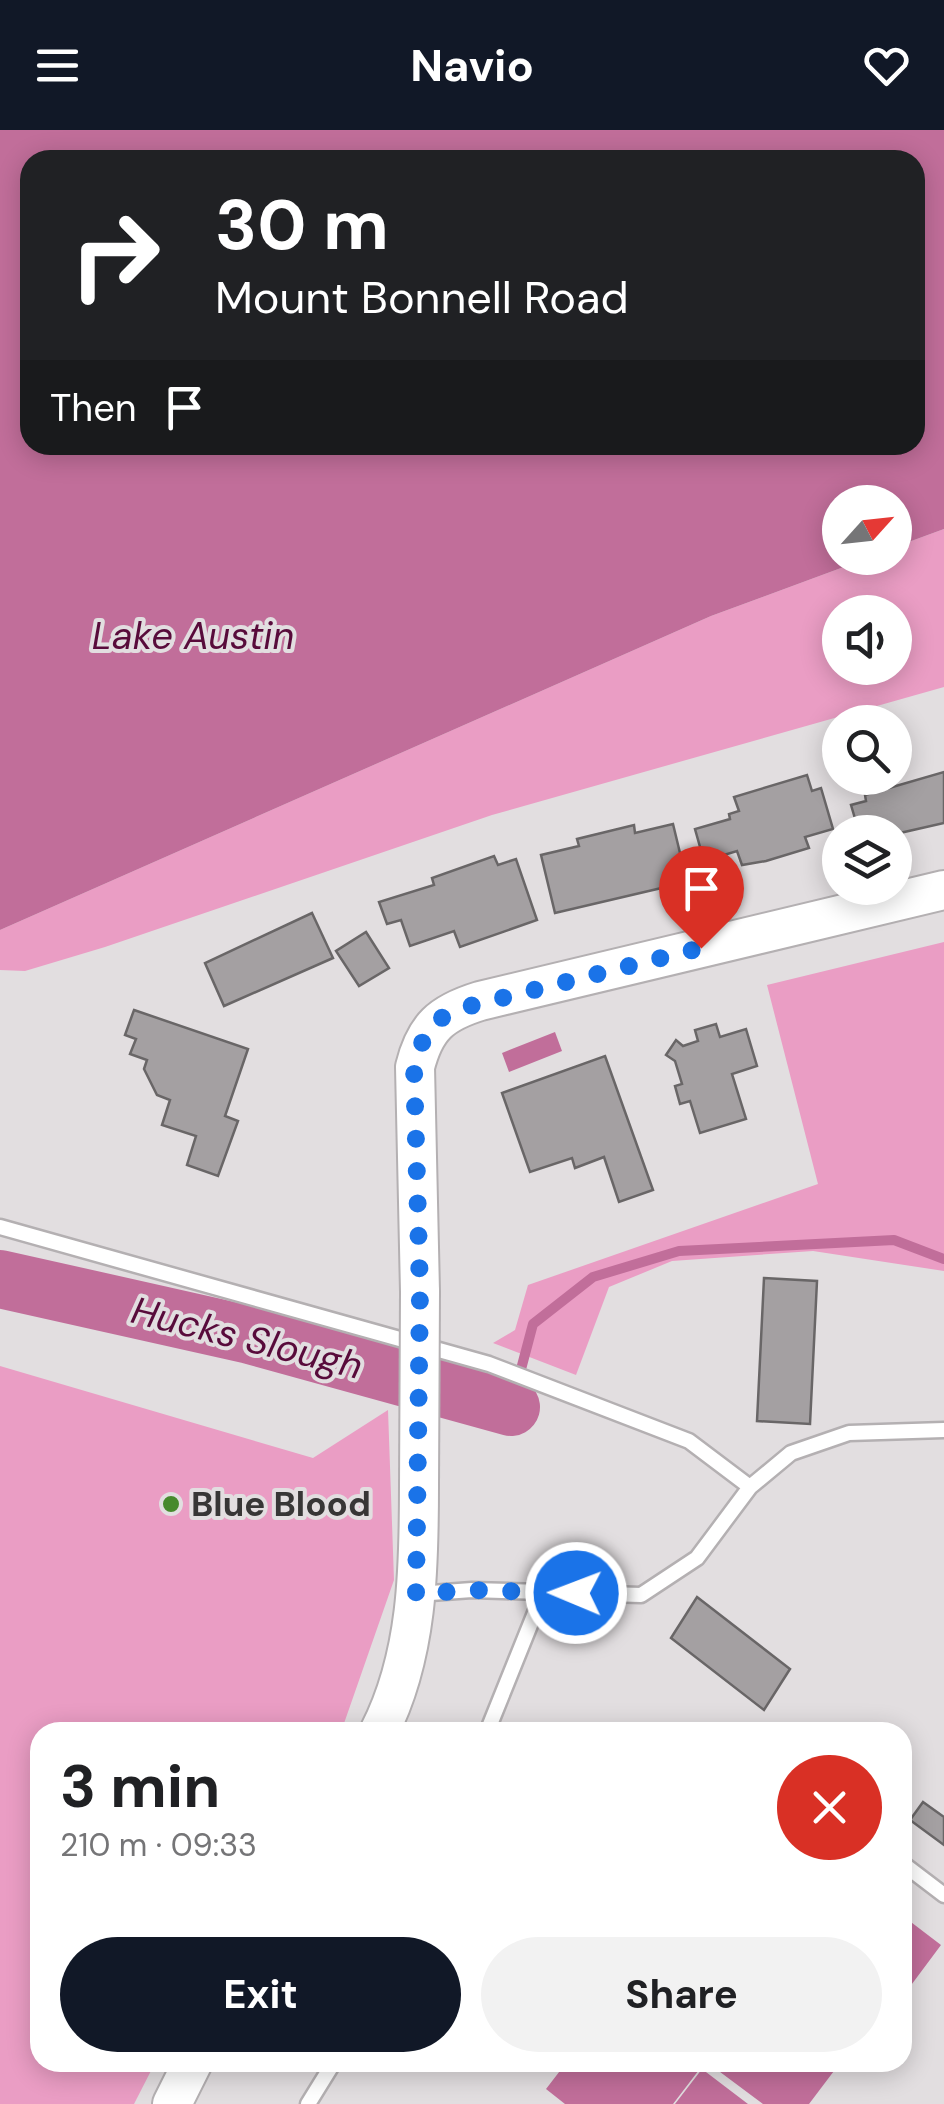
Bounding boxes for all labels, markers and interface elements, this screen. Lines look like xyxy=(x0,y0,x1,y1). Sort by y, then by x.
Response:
text: Navio xyxy=(410,36,534,95)
icon: menu xyxy=(30,38,85,93)
icon: heart xyxy=(859,38,914,93)
text: 30 m xyxy=(215,180,389,271)
icon: right xyxy=(50,190,180,320)
text: Mount Bonnell Road xyxy=(215,268,629,327)
icon: arrive xyxy=(157,380,212,435)
text: Then xyxy=(50,383,137,433)
north arrow xyxy=(822,485,912,575)
map controls xyxy=(822,485,912,905)
button: sound xyxy=(822,595,912,685)
water label: Lake Austin xyxy=(92,611,294,661)
button: search xyxy=(822,705,912,795)
button: layers xyxy=(822,815,912,905)
pin xyxy=(659,846,744,949)
icon: arrive xyxy=(674,861,729,916)
water label: Hucks Slough xyxy=(126,1285,368,1391)
place label: Blue Blood xyxy=(191,1481,371,1527)
marker: Blue Blood xyxy=(160,1493,182,1515)
position arrow xyxy=(524,1541,628,1645)
text: 3 min xyxy=(60,1747,220,1826)
button: close xyxy=(777,1755,882,1860)
text: 210 m · 09:33 xyxy=(60,1824,257,1866)
button: Exit xyxy=(60,1937,461,2052)
button: Share xyxy=(481,1937,882,2052)

